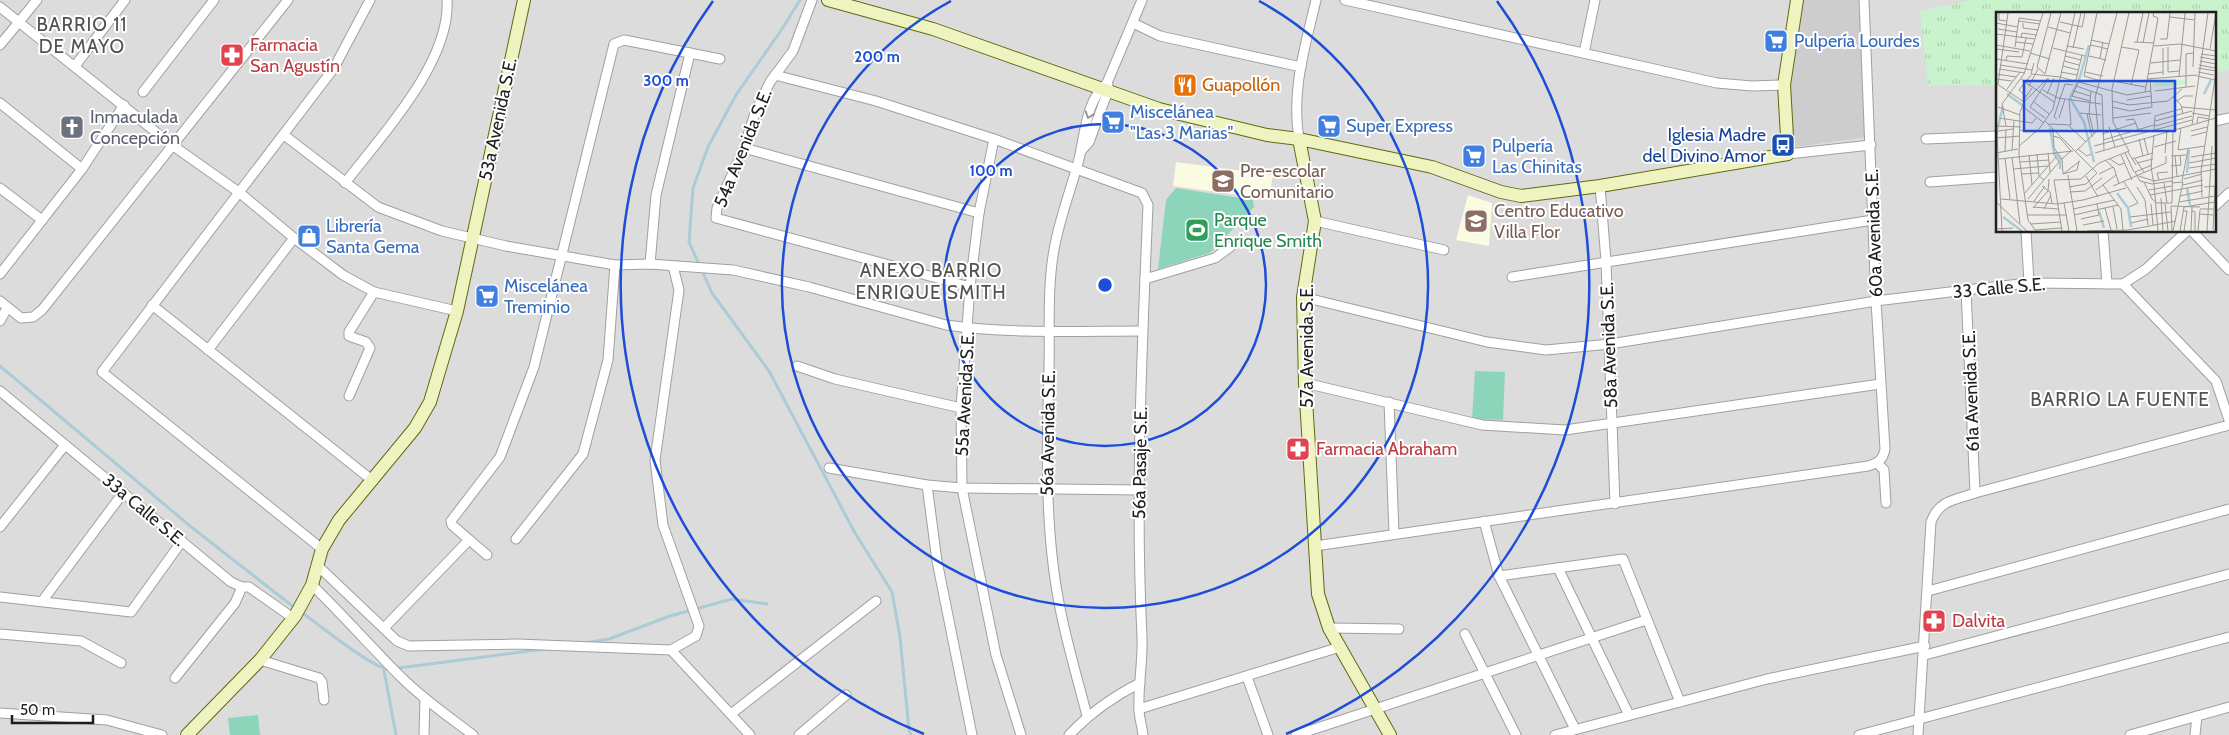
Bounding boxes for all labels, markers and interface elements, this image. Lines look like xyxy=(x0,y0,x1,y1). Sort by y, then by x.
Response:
inset map xyxy=(1996,12,2216,232)
district label: BARRIO 11 DE MAYO xyxy=(36,13,128,58)
supermarket icon: Pulpería Lourdes xyxy=(1763,28,1789,54)
place label: Pulpería Lourdes xyxy=(1794,30,1920,52)
place label: Farmacia San Agustín xyxy=(250,34,340,77)
pharmacy icon: Farmacia San Agustín xyxy=(219,42,245,68)
text: 200 m xyxy=(854,48,900,66)
street label: 53a Avenida S.E. xyxy=(474,56,522,182)
text: 300 m xyxy=(643,72,689,90)
restaurant icon: Guapollón xyxy=(1172,72,1198,98)
place label: Guapollón xyxy=(1202,74,1280,96)
street label: 54a Avenida S.E. xyxy=(709,86,777,210)
place label: Miscelánea "Las 3 Marias" xyxy=(1130,101,1233,144)
place label: Inmaculada Concepción xyxy=(90,106,180,149)
supermarket icon: Miscelánea "Las 3 Marias" xyxy=(1100,109,1126,135)
one-way arrow xyxy=(1085,110,1095,119)
supermarket icon: Super Express xyxy=(1316,113,1342,139)
church icon: Inmaculada Concepción xyxy=(59,114,85,140)
place label: Super Express xyxy=(1346,115,1453,137)
place label: Iglesia Madre del Divino Amor xyxy=(1643,124,1766,167)
bus stop icon: Iglesia Madre del Divino Amor xyxy=(1770,132,1796,158)
place label: Pulpería Las Chinitas xyxy=(1492,135,1582,178)
supermarket icon: Pulpería Las Chinitas xyxy=(1461,143,1487,169)
place label: Pre-escolar Comunitario xyxy=(1240,160,1334,203)
text: 100 m xyxy=(969,162,1013,180)
school or university icon: Pre-escolar Comunitario xyxy=(1210,168,1236,194)
street label: 60a Avenida S.E. xyxy=(1861,168,1887,298)
place label: Centro Educativo Villa Flor xyxy=(1494,200,1624,243)
school or university icon: Centro Educativo Villa Flor xyxy=(1463,208,1489,234)
place label: Parque Enrique Smith xyxy=(1214,209,1322,252)
place label: Librería Santa Gema xyxy=(326,215,420,258)
sports icon: Parque Enrique Smith xyxy=(1184,217,1210,243)
shop icon: Librería Santa Gema xyxy=(296,223,322,249)
district label: ANEXO BARRIO ENRIQUE SMITH xyxy=(855,259,1007,304)
street label: 33 Calle S.E. xyxy=(1952,273,2046,303)
place label: Miscelánea Treminio xyxy=(504,275,588,318)
centre of rings xyxy=(1096,276,1114,294)
street label: 58a Avenida S.E. xyxy=(1596,282,1622,408)
supermarket icon: Miscelánea Treminio xyxy=(474,283,500,309)
street label: 57a Avenida S.E. xyxy=(1296,284,1318,408)
street label: 61a Avenida S.E. xyxy=(1958,330,1984,452)
street label: 55a Avenida S.E. xyxy=(951,331,979,457)
street label: 56a Avenida S.E. xyxy=(1036,370,1060,496)
district label: BARRIO LA FUENTE xyxy=(2030,388,2210,411)
street label: 56a Pasaje S.E. xyxy=(1128,407,1152,519)
pharmacy icon: Farmacia Abraham xyxy=(1285,436,1311,462)
place label: Farmacia Abraham xyxy=(1316,438,1457,460)
street label: 33a Calle S.E. xyxy=(98,469,190,551)
pharmacy icon: Dalvita xyxy=(1921,608,1947,634)
place label: Dalvita xyxy=(1952,610,2005,632)
scale bar xyxy=(12,692,94,724)
text: 50 m xyxy=(20,701,55,719)

